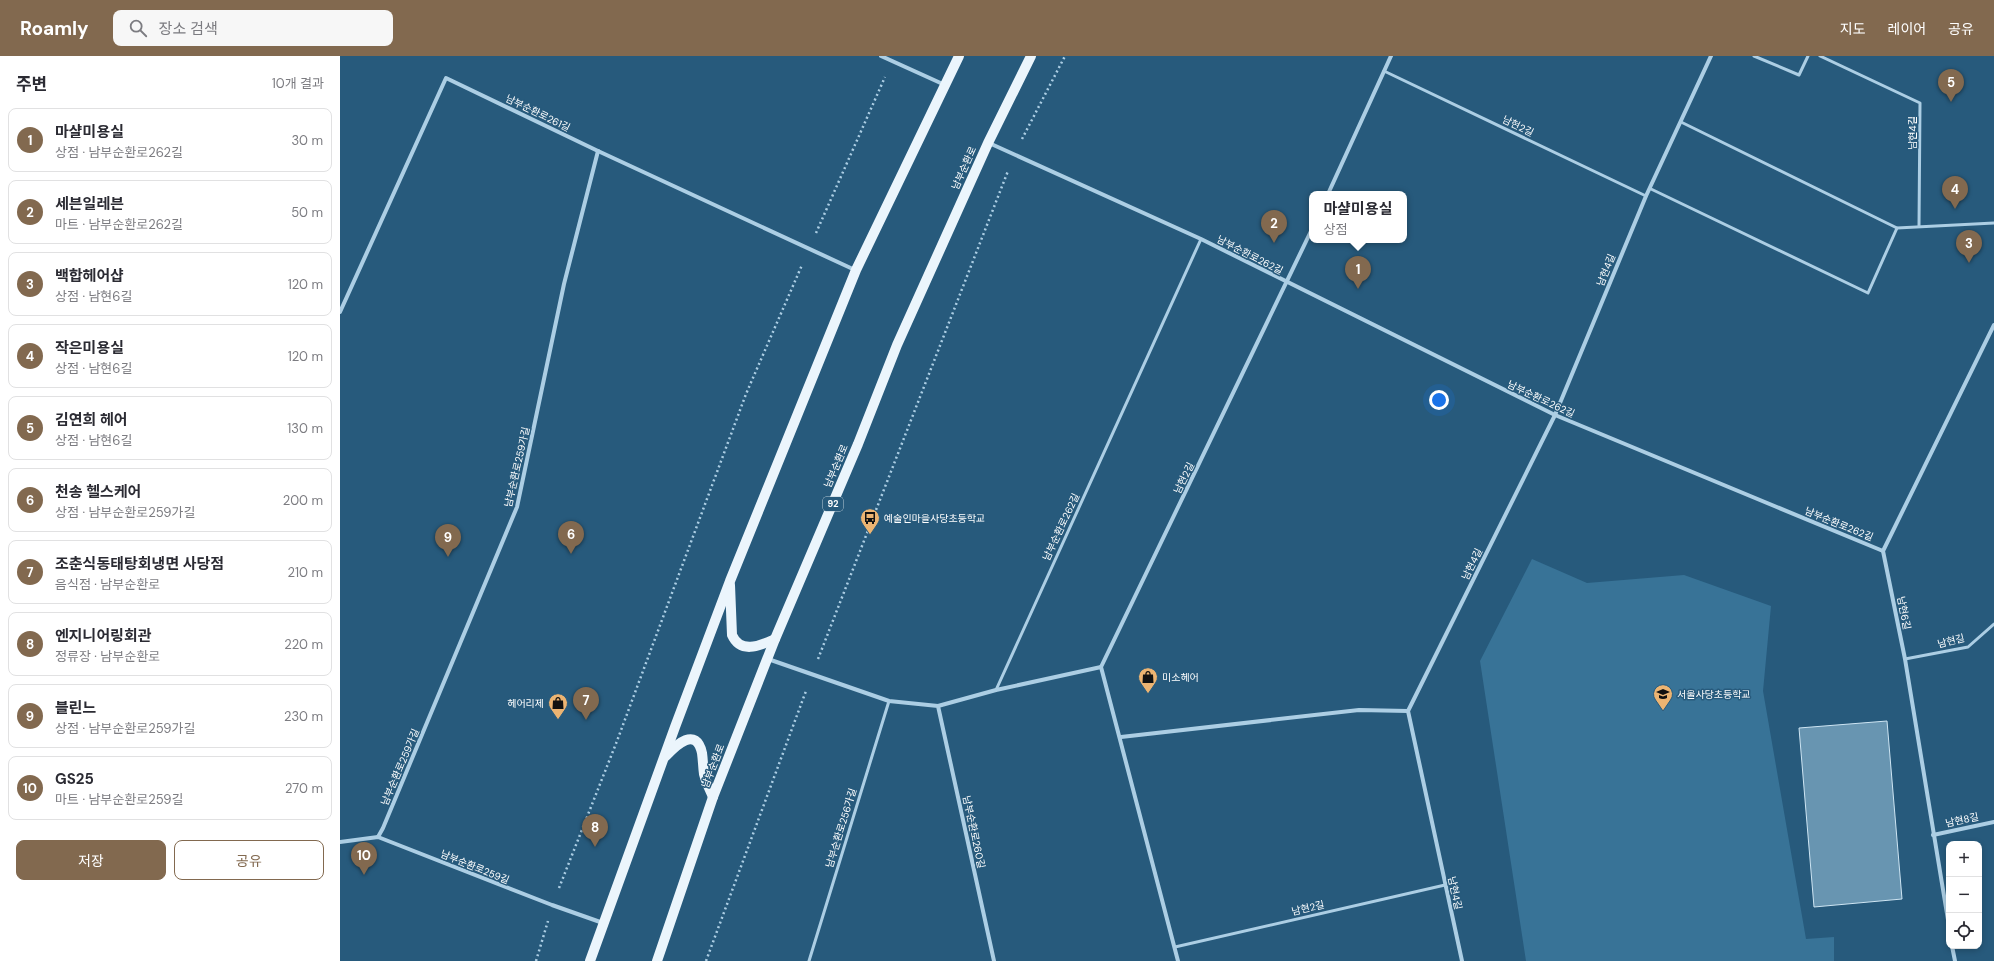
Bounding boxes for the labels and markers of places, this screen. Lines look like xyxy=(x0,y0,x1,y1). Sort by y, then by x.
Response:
pin: 5 xyxy=(1938,69,1964,102)
pin: 4 xyxy=(1942,176,1968,209)
pin: 2 xyxy=(1261,210,1287,243)
pin: 3 xyxy=(1956,230,1982,263)
pin: 1 xyxy=(1345,256,1371,289)
bus stop icon: 예술인마을사당초등학교 xyxy=(859,507,881,535)
place label: 예술인마을사당초등학교 xyxy=(884,512,985,525)
pin: 6 xyxy=(558,521,584,554)
pin: 9 xyxy=(435,524,461,557)
shop icon: 미소헤어 xyxy=(1137,666,1159,694)
place label: 미소헤어 xyxy=(1162,671,1199,684)
school or university icon: 서울사당초등학교 xyxy=(1652,683,1674,711)
pin: 7 xyxy=(573,687,599,720)
place label: 서울사당초등학교 xyxy=(1677,688,1751,701)
shop icon: 헤어리제 xyxy=(547,692,569,720)
place label: 헤어리제 xyxy=(507,697,544,710)
pin: 8 xyxy=(582,814,608,847)
pin: 10 xyxy=(351,842,377,875)

